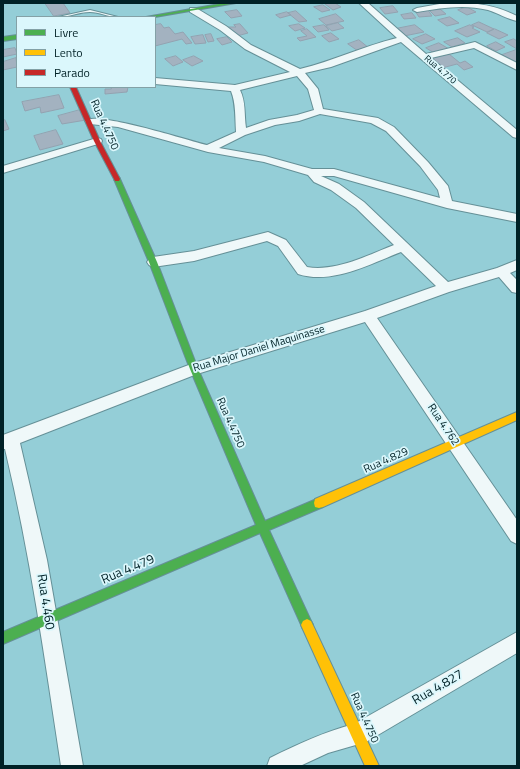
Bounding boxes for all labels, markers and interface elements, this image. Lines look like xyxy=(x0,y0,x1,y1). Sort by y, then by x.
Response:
legend xyxy=(16,16,156,88)
text: Livre xyxy=(54,23,78,42)
text: Lento xyxy=(54,43,83,62)
street label: Rua 4.770 xyxy=(422,53,458,87)
text: Parado xyxy=(54,63,90,82)
street label: Rua 4.4750 xyxy=(87,98,121,152)
street label: Rua Major Daniel Maquinasse xyxy=(191,323,327,375)
street label: Rua 4.4750 xyxy=(213,396,247,450)
street label: Rua 4.762 xyxy=(424,402,462,448)
street label: Rua 4.829 xyxy=(362,445,410,477)
street label: Rua 4.479 xyxy=(99,552,157,588)
street label: Rua 4.460 xyxy=(33,573,57,631)
street label: Rua 4.827 xyxy=(410,667,466,709)
street label: Rua 4.4750 xyxy=(347,691,381,745)

